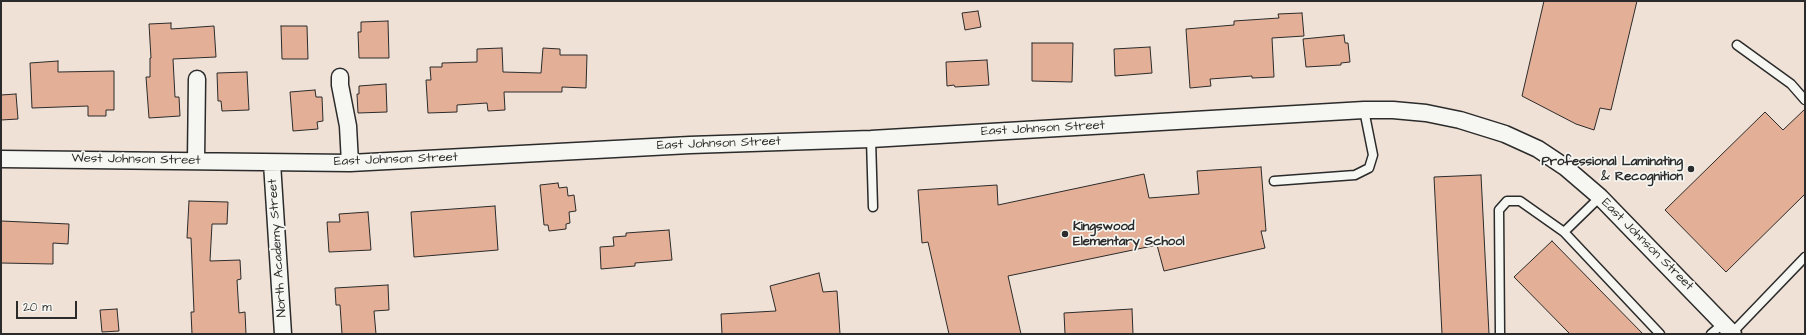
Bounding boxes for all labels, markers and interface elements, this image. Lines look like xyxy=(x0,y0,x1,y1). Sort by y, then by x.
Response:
street label: East Johnson Street xyxy=(981,118,1105,140)
street label: East Johnson Street xyxy=(657,134,781,154)
street label: East Johnson Street xyxy=(334,150,458,170)
street label: West Johnson Street xyxy=(71,151,201,169)
place label: Professional Laminating & Recognition xyxy=(1542,154,1683,185)
marker: Professional Laminating & Recognition xyxy=(1686,164,1696,174)
street label: North Academy Street xyxy=(265,178,291,318)
street label: East Johnson Street xyxy=(1598,196,1696,294)
place label: Kingswood Elementary School xyxy=(1073,219,1184,250)
marker: Kingswood Elementary School xyxy=(1060,229,1070,239)
scale bar xyxy=(18,293,79,319)
text: 20 m xyxy=(23,299,52,316)

